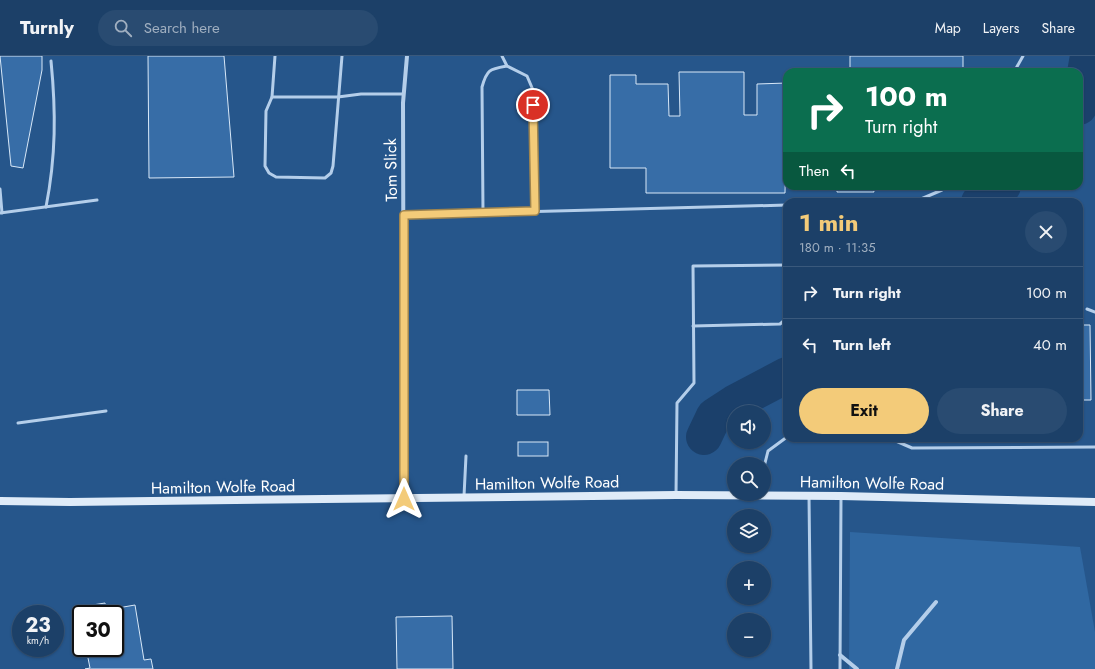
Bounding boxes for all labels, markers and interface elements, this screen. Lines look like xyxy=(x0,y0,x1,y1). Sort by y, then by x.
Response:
search box xyxy=(98,10,378,46)
text: Turnly xyxy=(20,14,74,41)
icon: search xyxy=(112,17,134,39)
text: Search here xyxy=(144,17,220,39)
text: Map xyxy=(935,18,961,38)
text: Layers xyxy=(983,18,1019,38)
text: Share xyxy=(1041,18,1075,38)
text: 100 m xyxy=(865,76,948,117)
icon: right xyxy=(799,84,851,136)
pin xyxy=(516,88,550,122)
icon: arrive xyxy=(522,94,544,116)
text: Turn right xyxy=(865,114,937,140)
street label: Tom Slick xyxy=(379,137,403,202)
text: Then xyxy=(799,160,829,182)
icon: left xyxy=(837,160,859,182)
text: 1 min xyxy=(799,205,859,240)
button: close xyxy=(1025,211,1067,253)
text: 180 m · 11:35 xyxy=(799,238,876,257)
icon: right xyxy=(799,282,821,304)
text: Turn right xyxy=(833,282,901,304)
text: 100 m xyxy=(1026,282,1067,304)
icon: left xyxy=(799,334,821,356)
text: Turn left xyxy=(833,334,891,356)
text: 40 m xyxy=(1033,334,1067,356)
button: Exit xyxy=(799,388,929,434)
button: Share xyxy=(937,388,1067,434)
map controls xyxy=(727,405,771,657)
button: sound xyxy=(727,405,771,449)
button: search xyxy=(727,457,771,501)
street label: Hamilton Wolfe Road xyxy=(475,470,619,496)
street label: Hamilton Wolfe Road xyxy=(800,470,944,496)
street label: Hamilton Wolfe Road xyxy=(151,474,295,500)
position arrow xyxy=(383,478,425,520)
button: layers xyxy=(727,509,771,553)
button: + xyxy=(727,561,771,605)
speed limit sign: 30 xyxy=(72,605,124,657)
text: 23 xyxy=(25,611,51,640)
button: − xyxy=(727,613,771,657)
text: km/h xyxy=(27,633,49,648)

